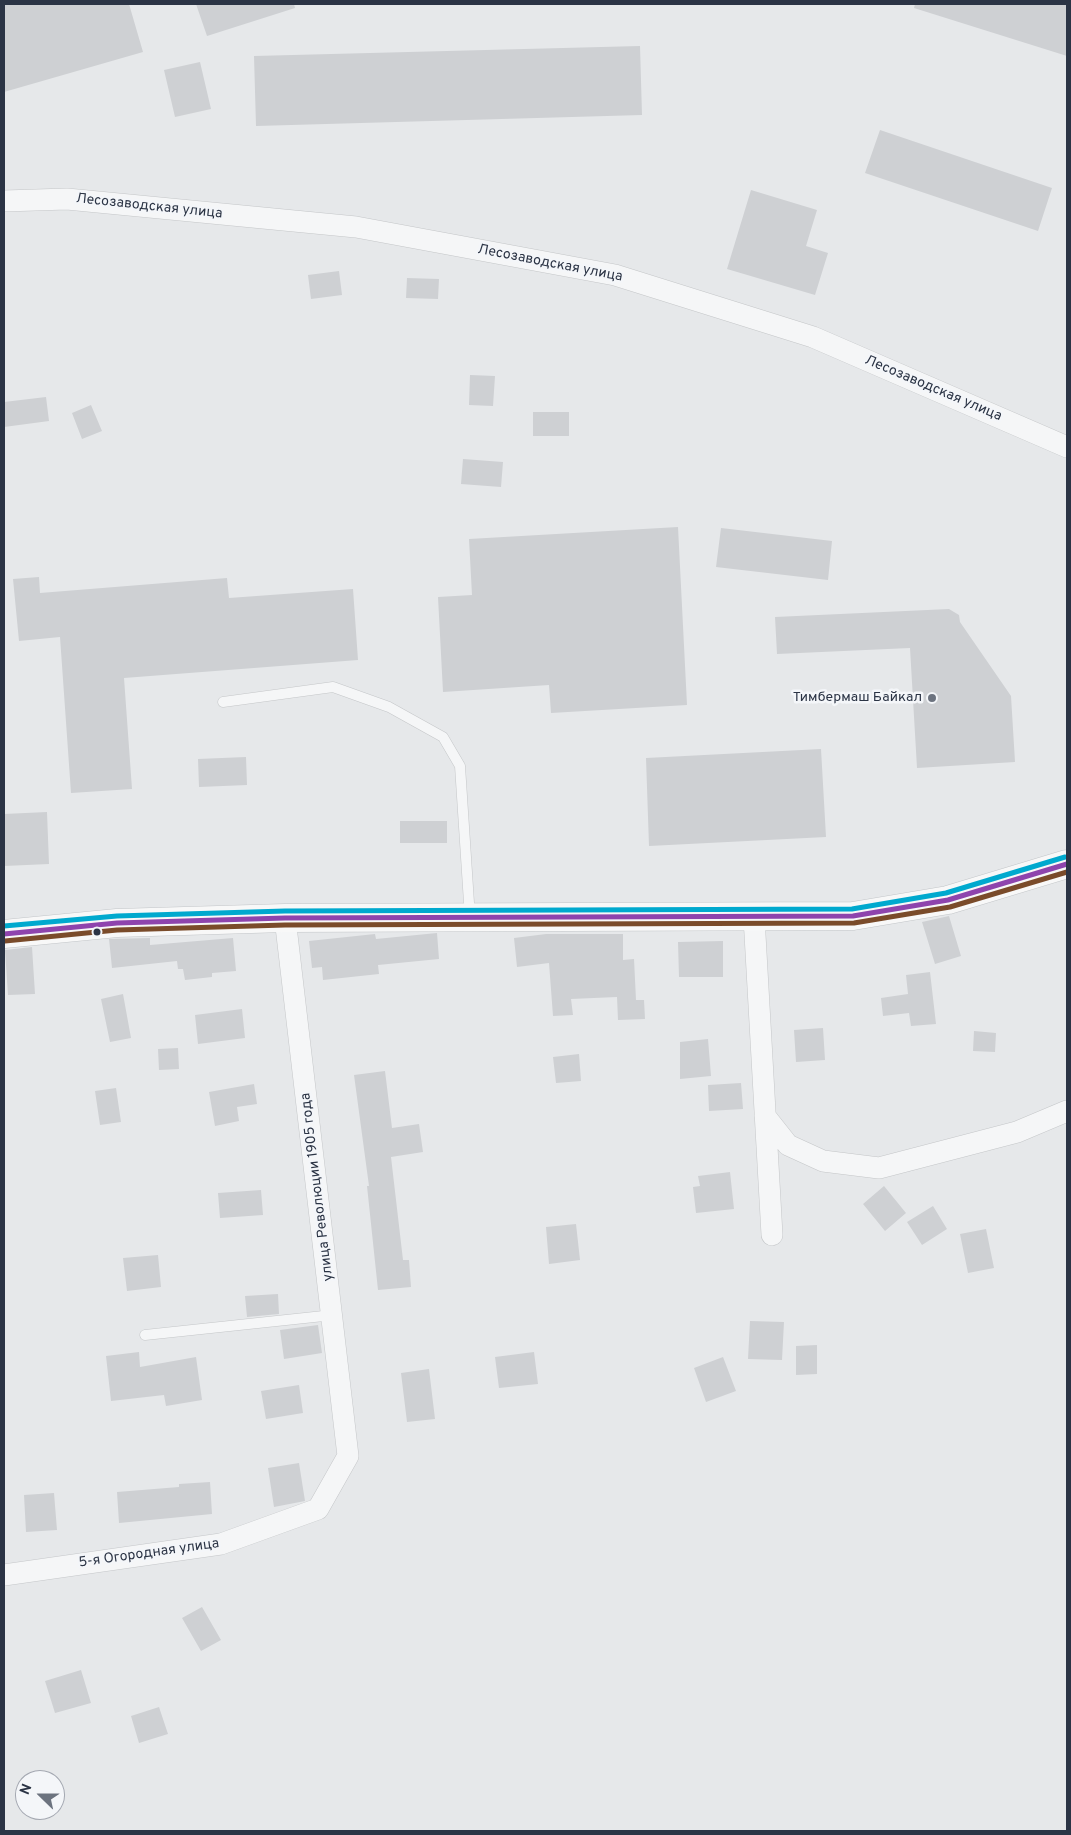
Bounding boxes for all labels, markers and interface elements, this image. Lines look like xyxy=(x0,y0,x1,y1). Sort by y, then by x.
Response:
street label: Лесозаводская улица xyxy=(75,191,223,223)
street label: Лесозаводская улица xyxy=(476,242,624,286)
street label: Лесозаводская улица xyxy=(862,352,1004,426)
place label: Тимбермаш Байкал xyxy=(793,690,922,706)
marker: Тимбермаш Байкал xyxy=(926,692,938,704)
unlabelled marker xyxy=(92,927,102,937)
street label: улица Революции 1905 года xyxy=(298,1092,338,1282)
street label: 5-я Огородная улица xyxy=(78,1536,220,1572)
north arrow xyxy=(15,1770,65,1820)
text: N xyxy=(17,1782,36,1797)

